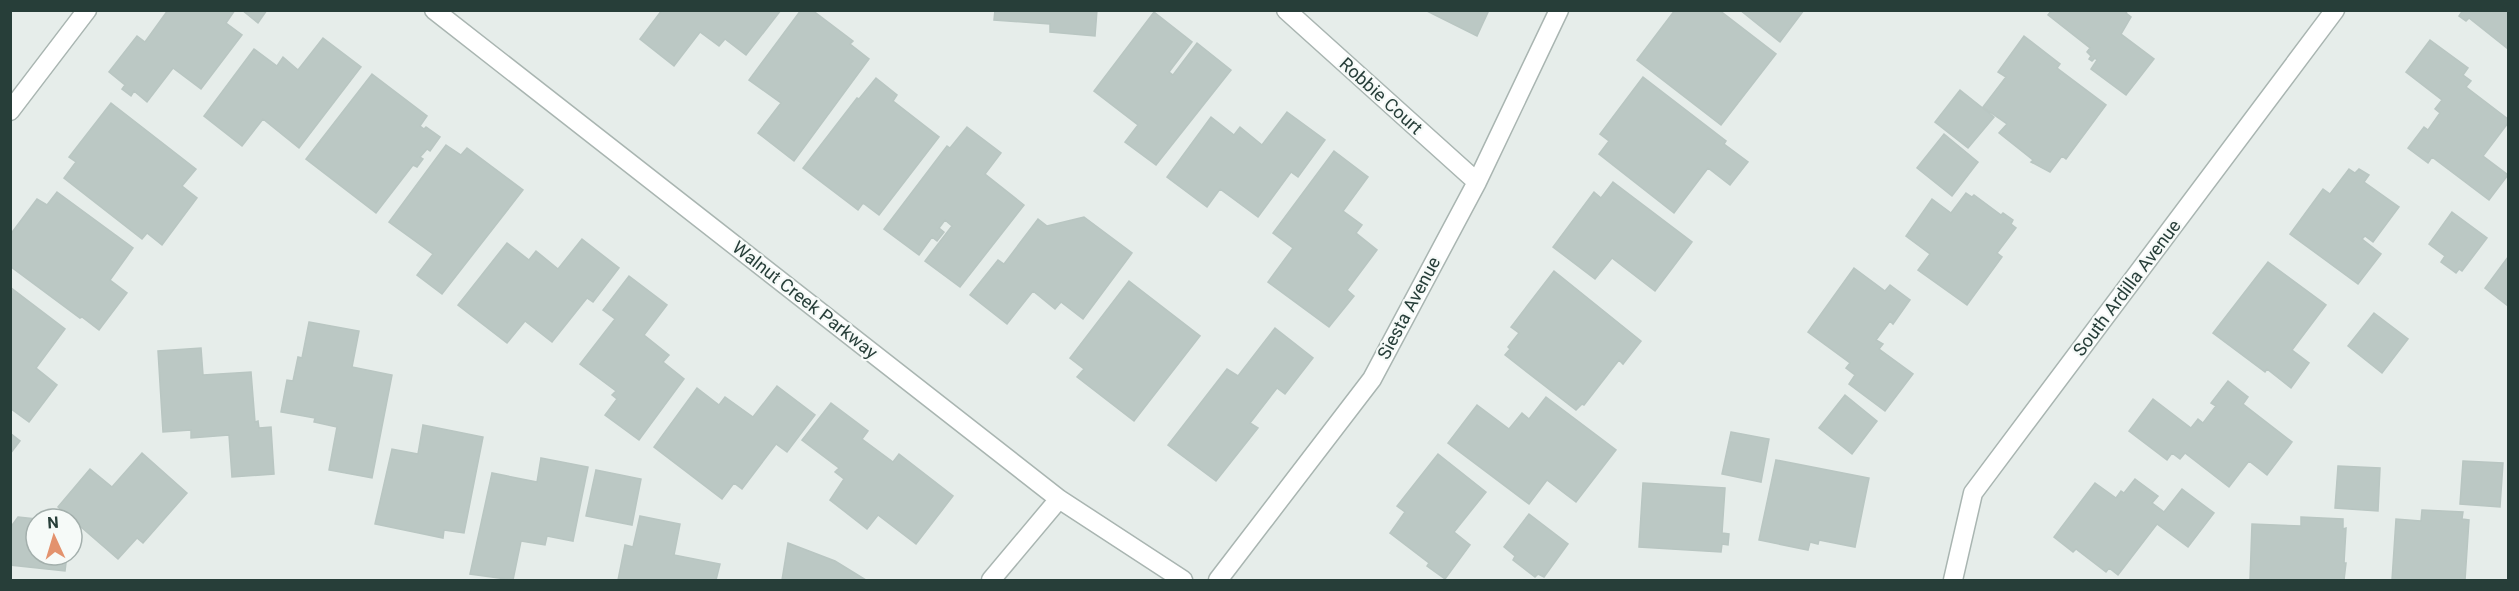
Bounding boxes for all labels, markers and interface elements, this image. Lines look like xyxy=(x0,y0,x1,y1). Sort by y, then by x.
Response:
street label: Robbie Court xyxy=(1336,53,1427,138)
street label: South Ardilla Avenue xyxy=(2068,215,2185,360)
street label: Walnut Creek Parkway xyxy=(729,236,882,363)
street label: Siesta Avenue xyxy=(1373,253,1444,363)
north arrow xyxy=(24,507,84,567)
text: N xyxy=(47,513,59,532)

